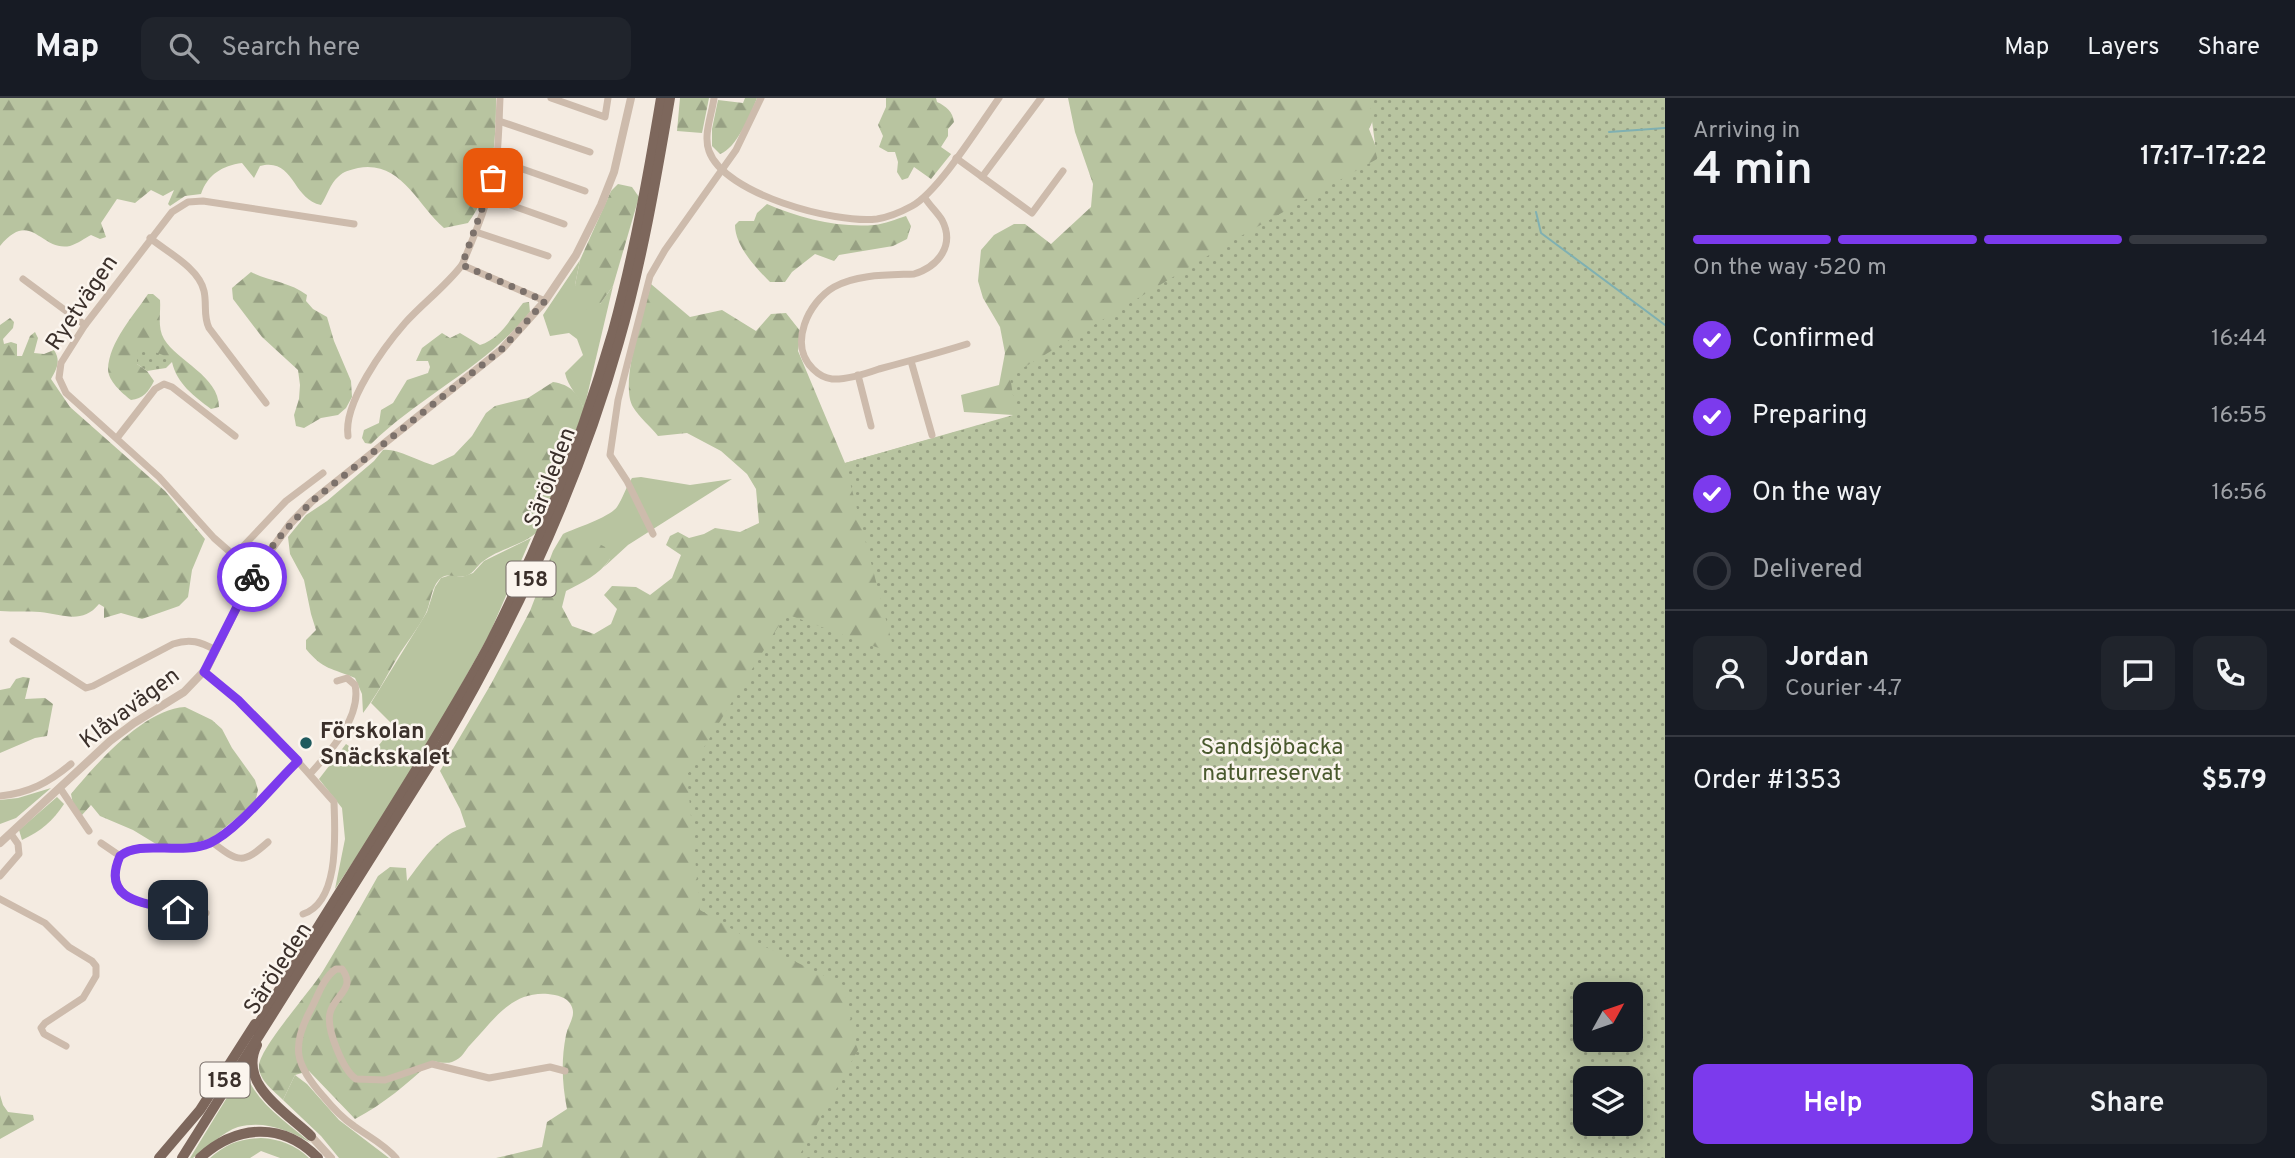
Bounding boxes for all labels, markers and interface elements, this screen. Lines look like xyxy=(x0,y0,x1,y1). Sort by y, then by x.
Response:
search box xyxy=(141,17,631,80)
text: Map xyxy=(35,27,99,69)
icon: search xyxy=(165,29,203,67)
text: Search here xyxy=(221,32,360,65)
text: Map xyxy=(2004,33,2049,63)
text: Layers xyxy=(2087,33,2159,63)
text: Share xyxy=(2197,33,2260,63)
text: Arriving in xyxy=(1693,117,1800,146)
text: 17:17–17:22 xyxy=(2140,141,2267,174)
text: 4 min xyxy=(1693,142,1813,201)
pin xyxy=(463,148,523,208)
icon: bag xyxy=(474,159,512,197)
street label: Ryetvägen xyxy=(41,250,126,357)
text: On the way · 520 m xyxy=(1693,254,1887,283)
icon: check xyxy=(1693,321,1731,359)
text: Confirmed xyxy=(1752,323,1875,356)
text: 16:44 xyxy=(2211,325,2267,354)
icon: check xyxy=(1693,398,1731,436)
text: Preparing xyxy=(1752,400,1867,433)
text: 16:55 xyxy=(2211,402,2267,431)
street label: Säröleden xyxy=(519,424,584,532)
icon: check xyxy=(1693,475,1731,513)
text: On the way xyxy=(1752,477,1882,510)
text: 16:56 xyxy=(2212,479,2267,508)
courier xyxy=(217,542,287,612)
text: Delivered xyxy=(1752,554,1863,587)
icon: bike xyxy=(233,558,271,596)
road number: 158 xyxy=(506,561,556,596)
button: person xyxy=(1693,636,1767,710)
button: chat xyxy=(2101,636,2175,710)
button: phone xyxy=(2193,636,2267,710)
text: Jordan xyxy=(1785,642,1869,675)
street label: Klåvavägen xyxy=(75,662,186,756)
text: Courier · 4.7 xyxy=(1785,675,1902,704)
place label: Förskolan Snäckskalet xyxy=(320,718,450,773)
park label: Sandsjöbacka naturreservat xyxy=(1201,734,1343,789)
marker: Förskolan Snäckskalet xyxy=(298,735,314,751)
text: Order #1353 xyxy=(1693,765,1842,798)
text: $5.79 xyxy=(2201,765,2267,798)
pin xyxy=(148,880,208,940)
icon: home xyxy=(159,891,197,929)
street label: Säröleden xyxy=(238,917,320,1021)
north arrow xyxy=(1573,982,1643,1052)
map controls xyxy=(1573,982,1643,1136)
road number: 158 xyxy=(201,1062,250,1098)
button: Help xyxy=(1693,1064,1973,1144)
button: Share xyxy=(1987,1064,2267,1144)
button: layers xyxy=(1573,1066,1643,1136)

